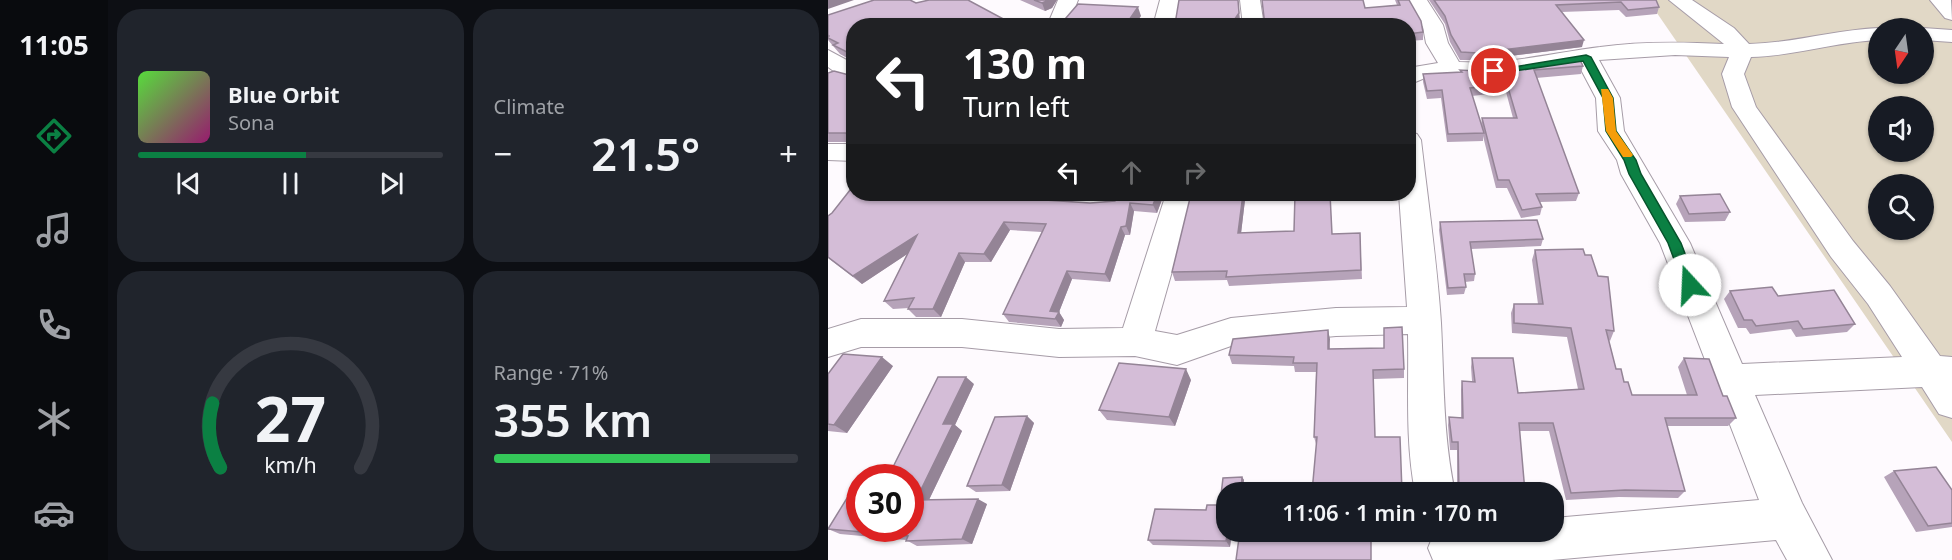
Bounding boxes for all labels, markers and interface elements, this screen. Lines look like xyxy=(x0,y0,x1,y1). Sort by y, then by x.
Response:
north arrow xyxy=(1868,18,1934,84)
map controls xyxy=(1868,18,1934,240)
text: 11:05 xyxy=(19,26,89,63)
text: 130 m xyxy=(963,34,1087,91)
icon: left xyxy=(864,42,942,120)
pin xyxy=(1468,45,1519,96)
icon: arrive xyxy=(1477,54,1510,87)
text: Blue Orbit xyxy=(228,79,340,109)
text: Turn left xyxy=(963,88,1069,125)
text: Climate xyxy=(494,93,565,120)
button: sound xyxy=(1868,96,1934,162)
text: Sona xyxy=(228,109,275,136)
icon: directions xyxy=(33,115,75,157)
text: 21.5° xyxy=(591,123,700,184)
text: − xyxy=(494,131,512,176)
text: + xyxy=(779,131,798,176)
icon: left xyxy=(1052,156,1085,189)
icon: ahead xyxy=(1115,156,1148,189)
icon: right xyxy=(1178,156,1211,189)
icon: previous xyxy=(172,167,205,200)
icon: pause xyxy=(274,167,307,200)
icon: next xyxy=(375,167,408,200)
button: search xyxy=(1868,174,1934,240)
icon: music xyxy=(33,209,75,251)
position arrow xyxy=(1658,253,1722,317)
icon: phone xyxy=(33,304,75,346)
text: Range · 71% xyxy=(494,359,608,386)
text: 27 xyxy=(255,375,326,460)
text: 355 km xyxy=(494,389,652,450)
icon: climate xyxy=(33,398,75,440)
text: km/h xyxy=(264,450,317,479)
speed limit sign: 30 xyxy=(846,464,924,542)
icon: car xyxy=(33,492,75,534)
text: 11:06 · 1 min · 170 m xyxy=(1282,497,1498,527)

